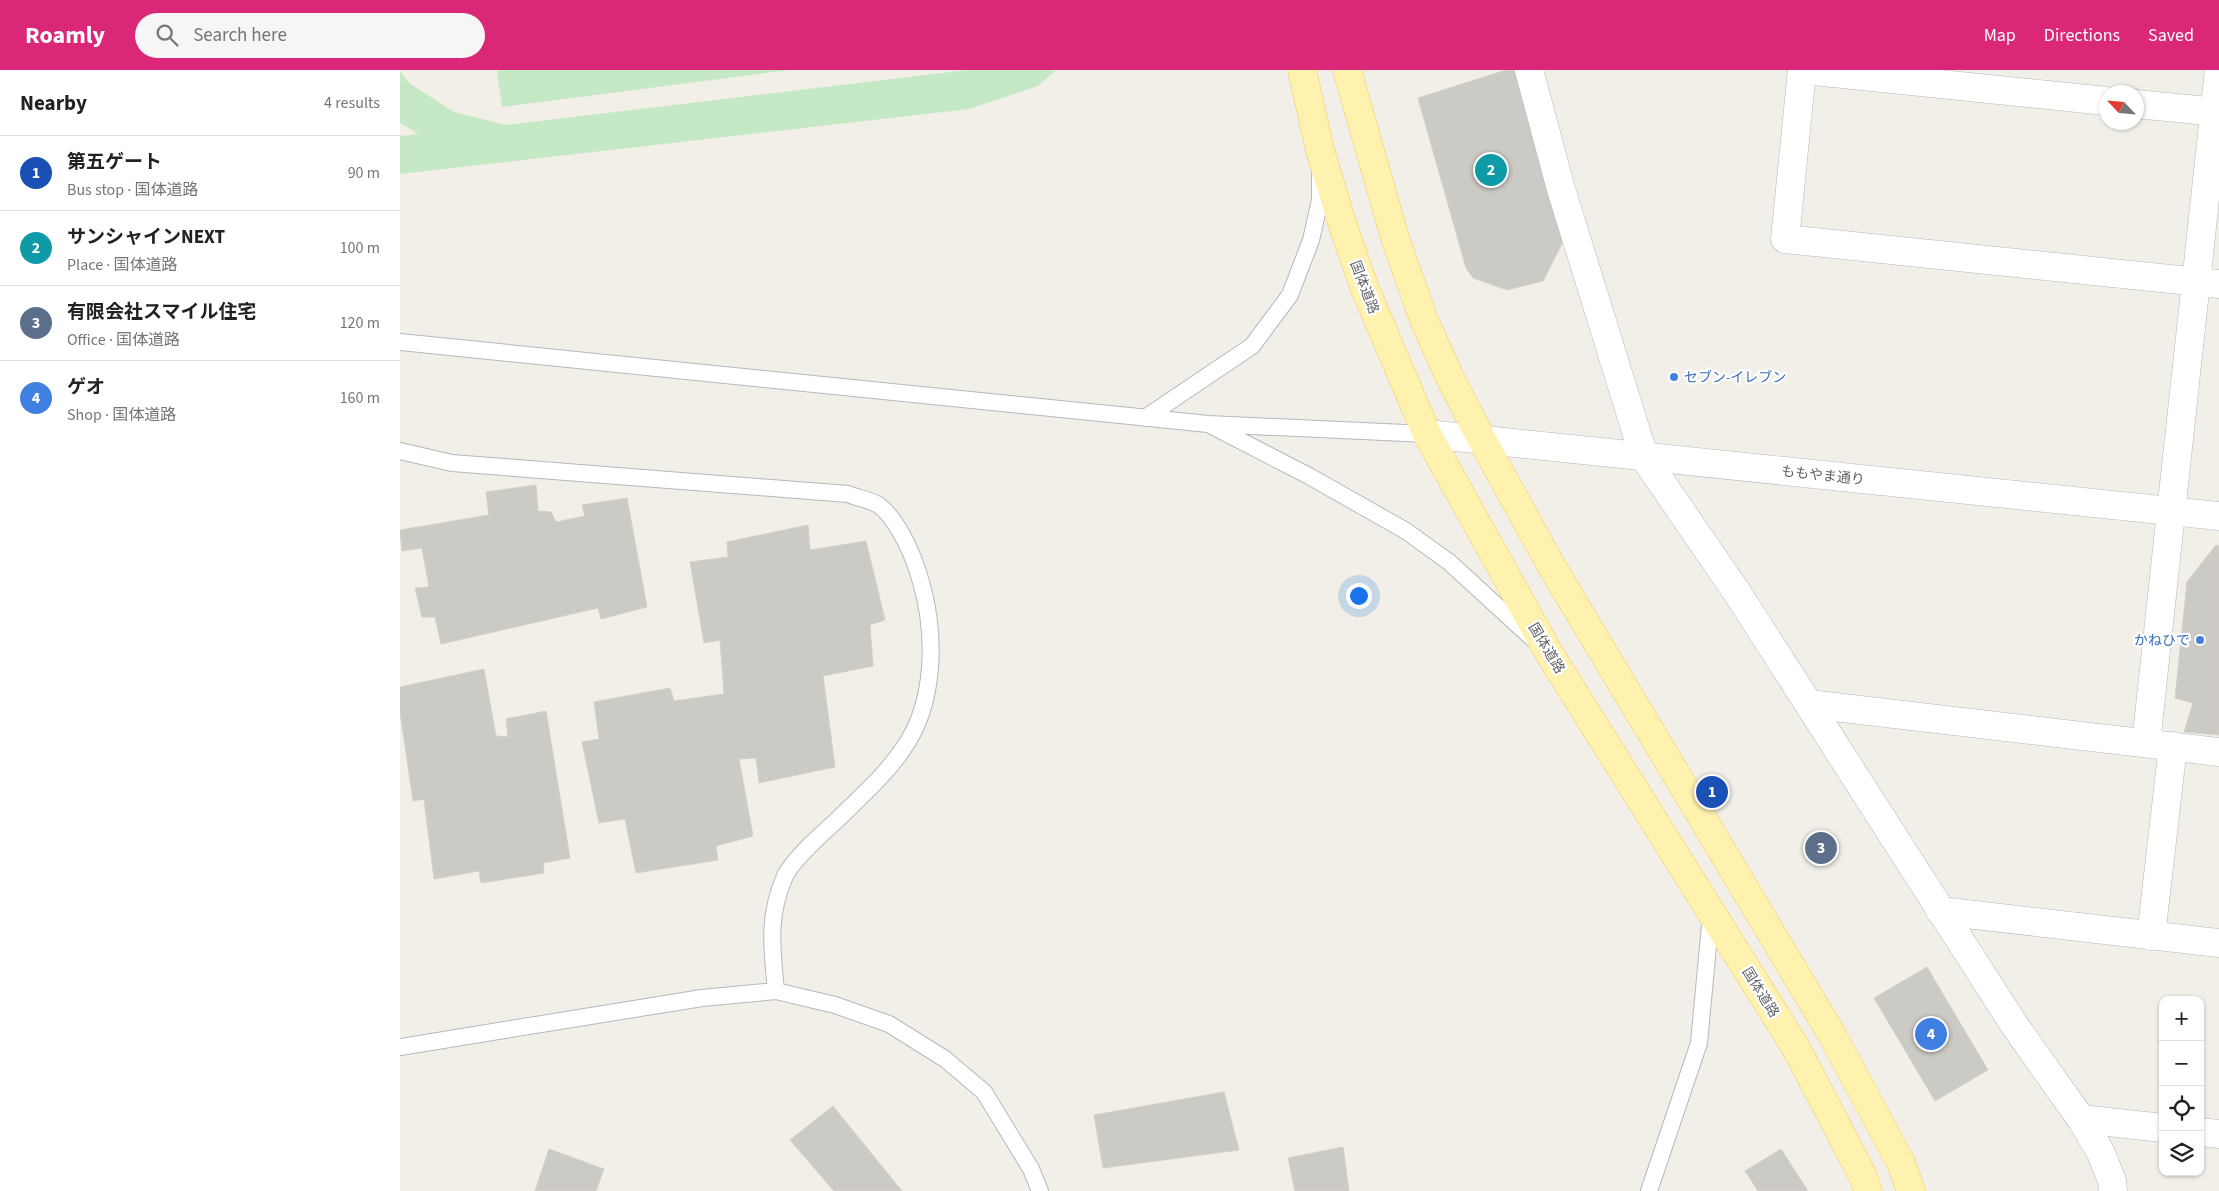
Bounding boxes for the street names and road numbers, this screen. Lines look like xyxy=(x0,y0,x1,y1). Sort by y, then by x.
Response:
street label: 国体道路 xyxy=(1345,258,1383,317)
street label: ももやま通り xyxy=(1780,462,1866,490)
street label: 国体道路 xyxy=(1523,619,1569,678)
street label: 国体道路 xyxy=(1737,963,1783,1022)

